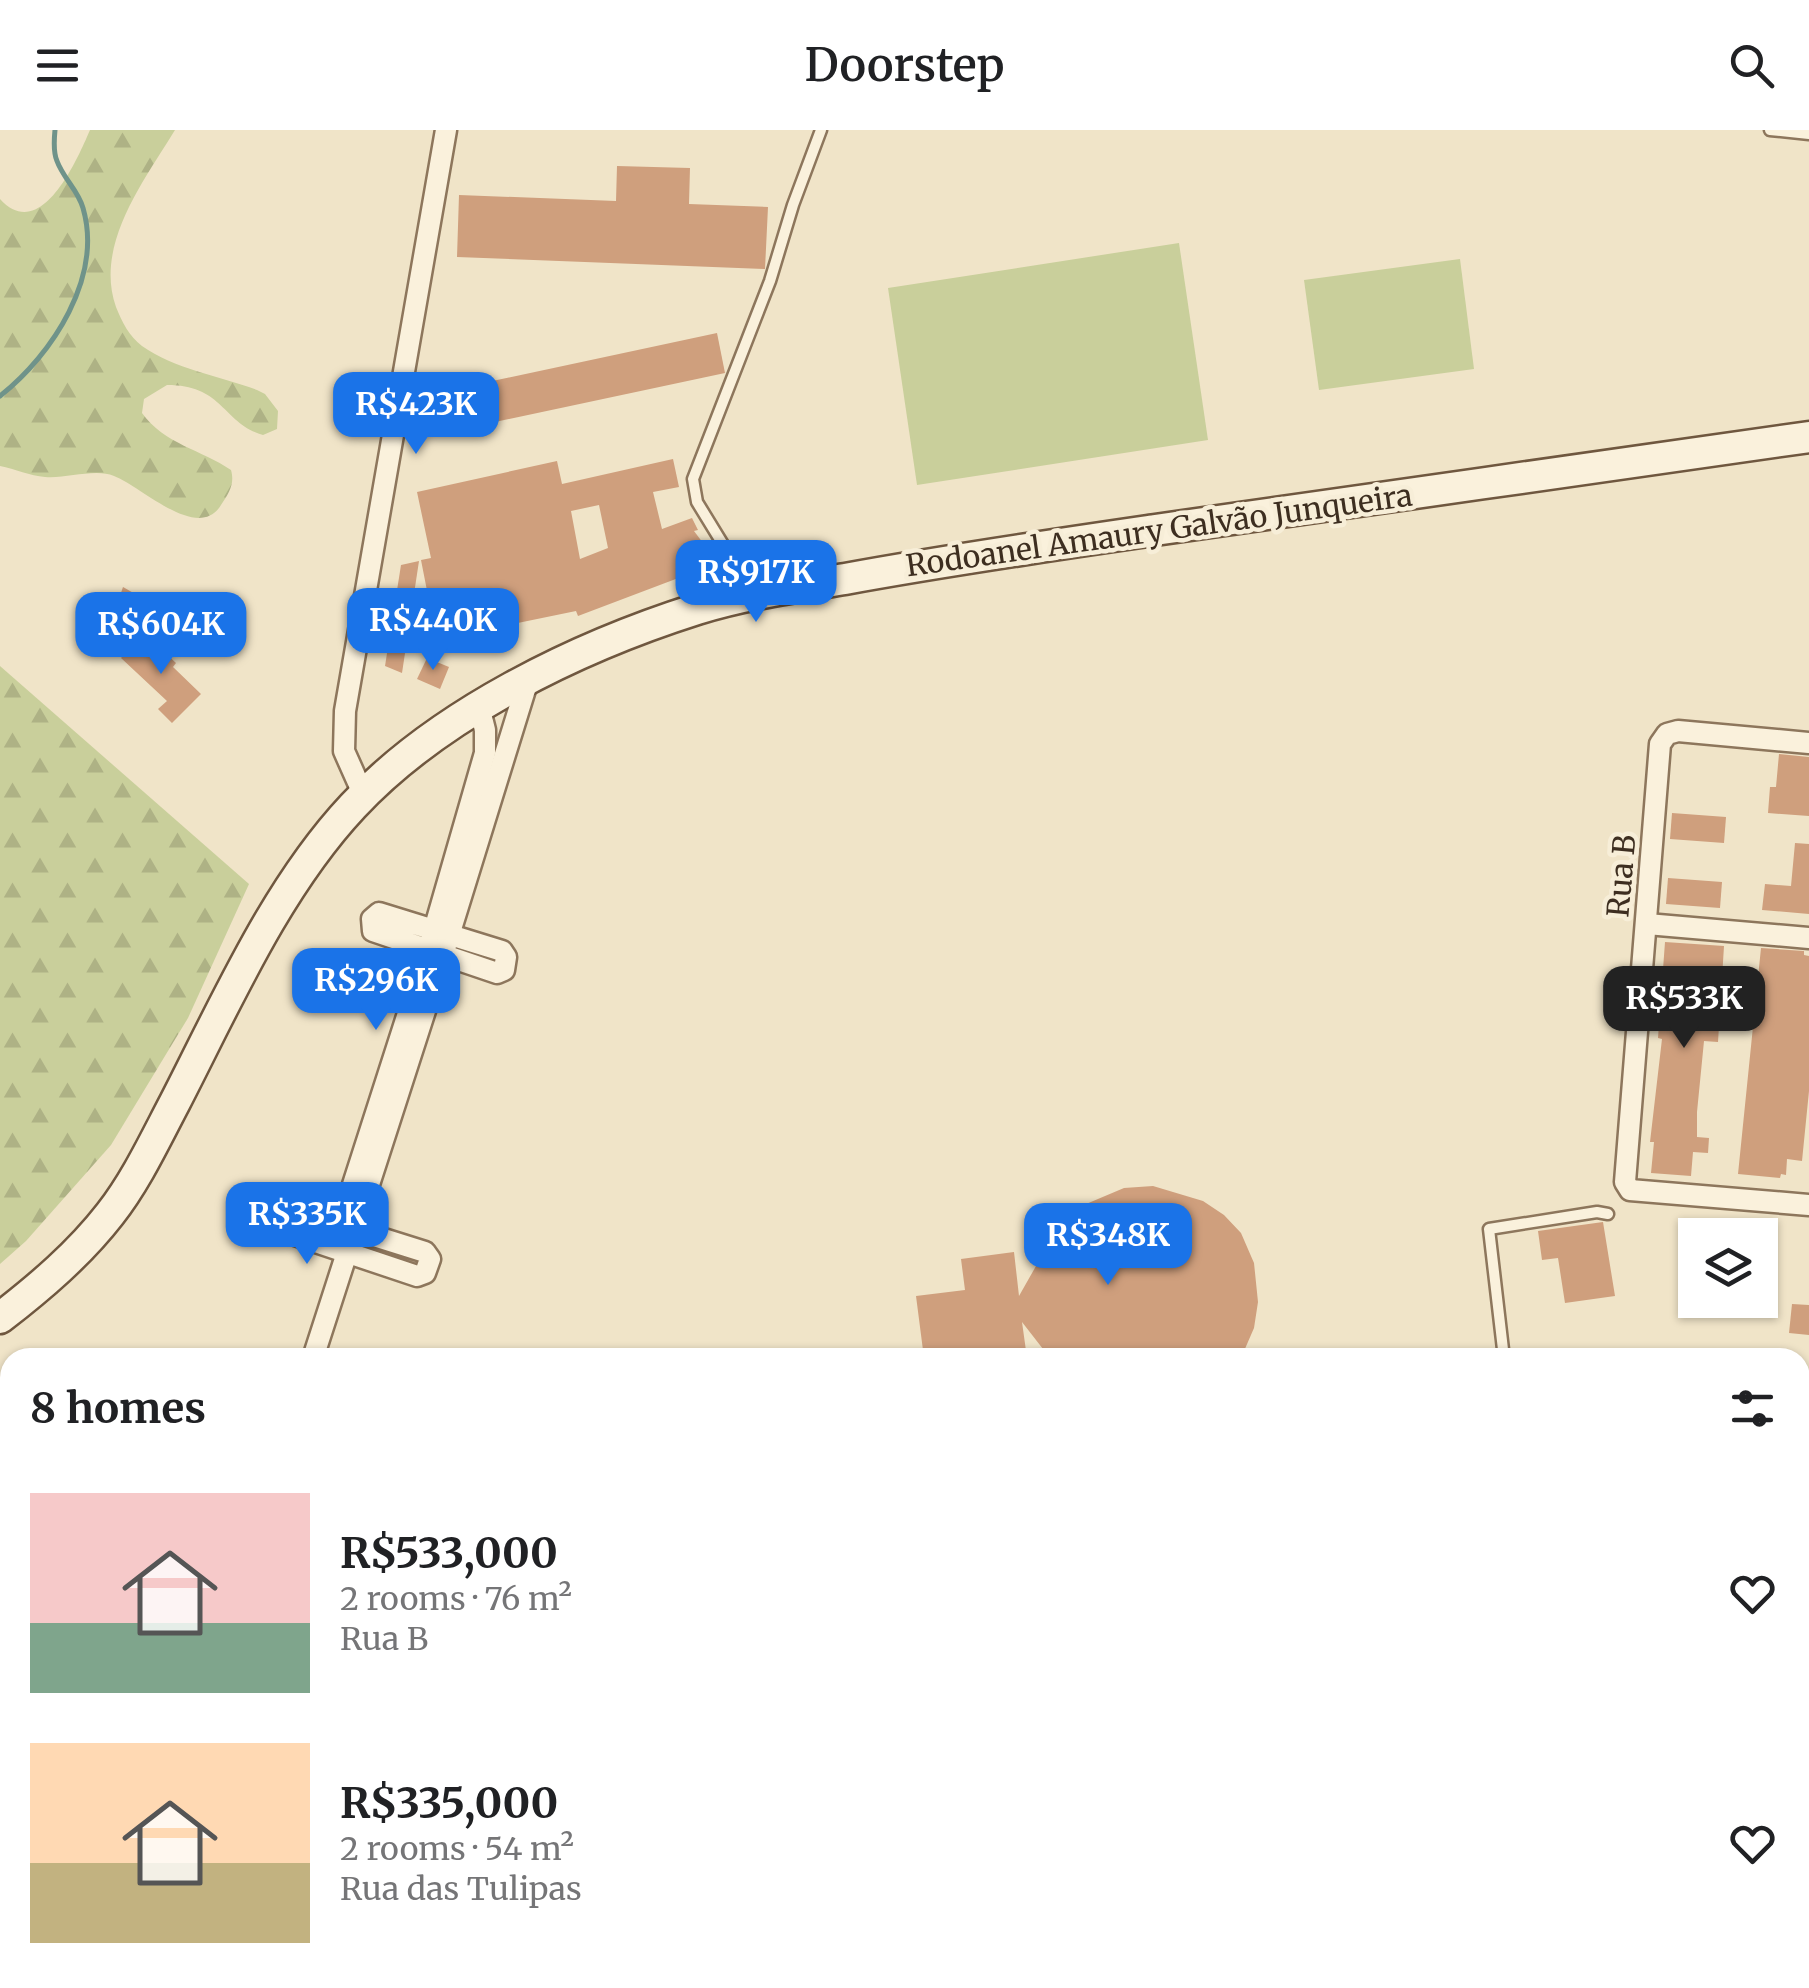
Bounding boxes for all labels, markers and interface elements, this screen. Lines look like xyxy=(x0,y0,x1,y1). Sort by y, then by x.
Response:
text: Doorstep xyxy=(805,37,1004,93)
icon: menu xyxy=(30,38,85,93)
icon: search xyxy=(1724,38,1779,93)
pin: R$423K xyxy=(335,372,497,457)
text: R$423K xyxy=(355,384,477,424)
street label: Rodoanel Amaury Galvão Junqueira xyxy=(903,476,1415,584)
pin: R$917K xyxy=(675,540,837,625)
text: R$917K xyxy=(698,552,814,592)
pin: R$440K xyxy=(352,588,514,673)
pin: R$604K xyxy=(80,592,242,677)
text: R$440K xyxy=(369,600,497,640)
text: R$604K xyxy=(97,604,225,644)
street label: Rua B xyxy=(1598,833,1644,919)
pin: R$296K xyxy=(295,948,457,1033)
text: R$296K xyxy=(314,960,438,1000)
pin: R$533K xyxy=(1603,966,1765,1051)
text: R$533K xyxy=(1625,978,1743,1018)
pin: R$335K xyxy=(226,1182,388,1267)
text: R$335K xyxy=(248,1194,366,1234)
pin: R$348K xyxy=(1027,1203,1189,1288)
text: R$348K xyxy=(1046,1215,1170,1255)
map controls xyxy=(1678,1218,1778,1318)
button: layers xyxy=(1678,1218,1778,1318)
icon: filters xyxy=(1725,1381,1780,1436)
text: 8 homes xyxy=(30,1382,206,1434)
text: R$533,000 xyxy=(340,1527,558,1579)
icon: home xyxy=(110,1533,230,1653)
icon: heart xyxy=(1725,1566,1780,1621)
text: 2 rooms · 76 m² xyxy=(340,1579,572,1619)
text: Rua B xyxy=(340,1619,428,1659)
text: R$335,000 xyxy=(340,1777,558,1829)
icon: home xyxy=(110,1783,230,1903)
icon: heart xyxy=(1725,1816,1780,1871)
text: 2 rooms · 54 m² xyxy=(340,1829,574,1869)
text: Rua das Tulipas xyxy=(340,1869,582,1909)

